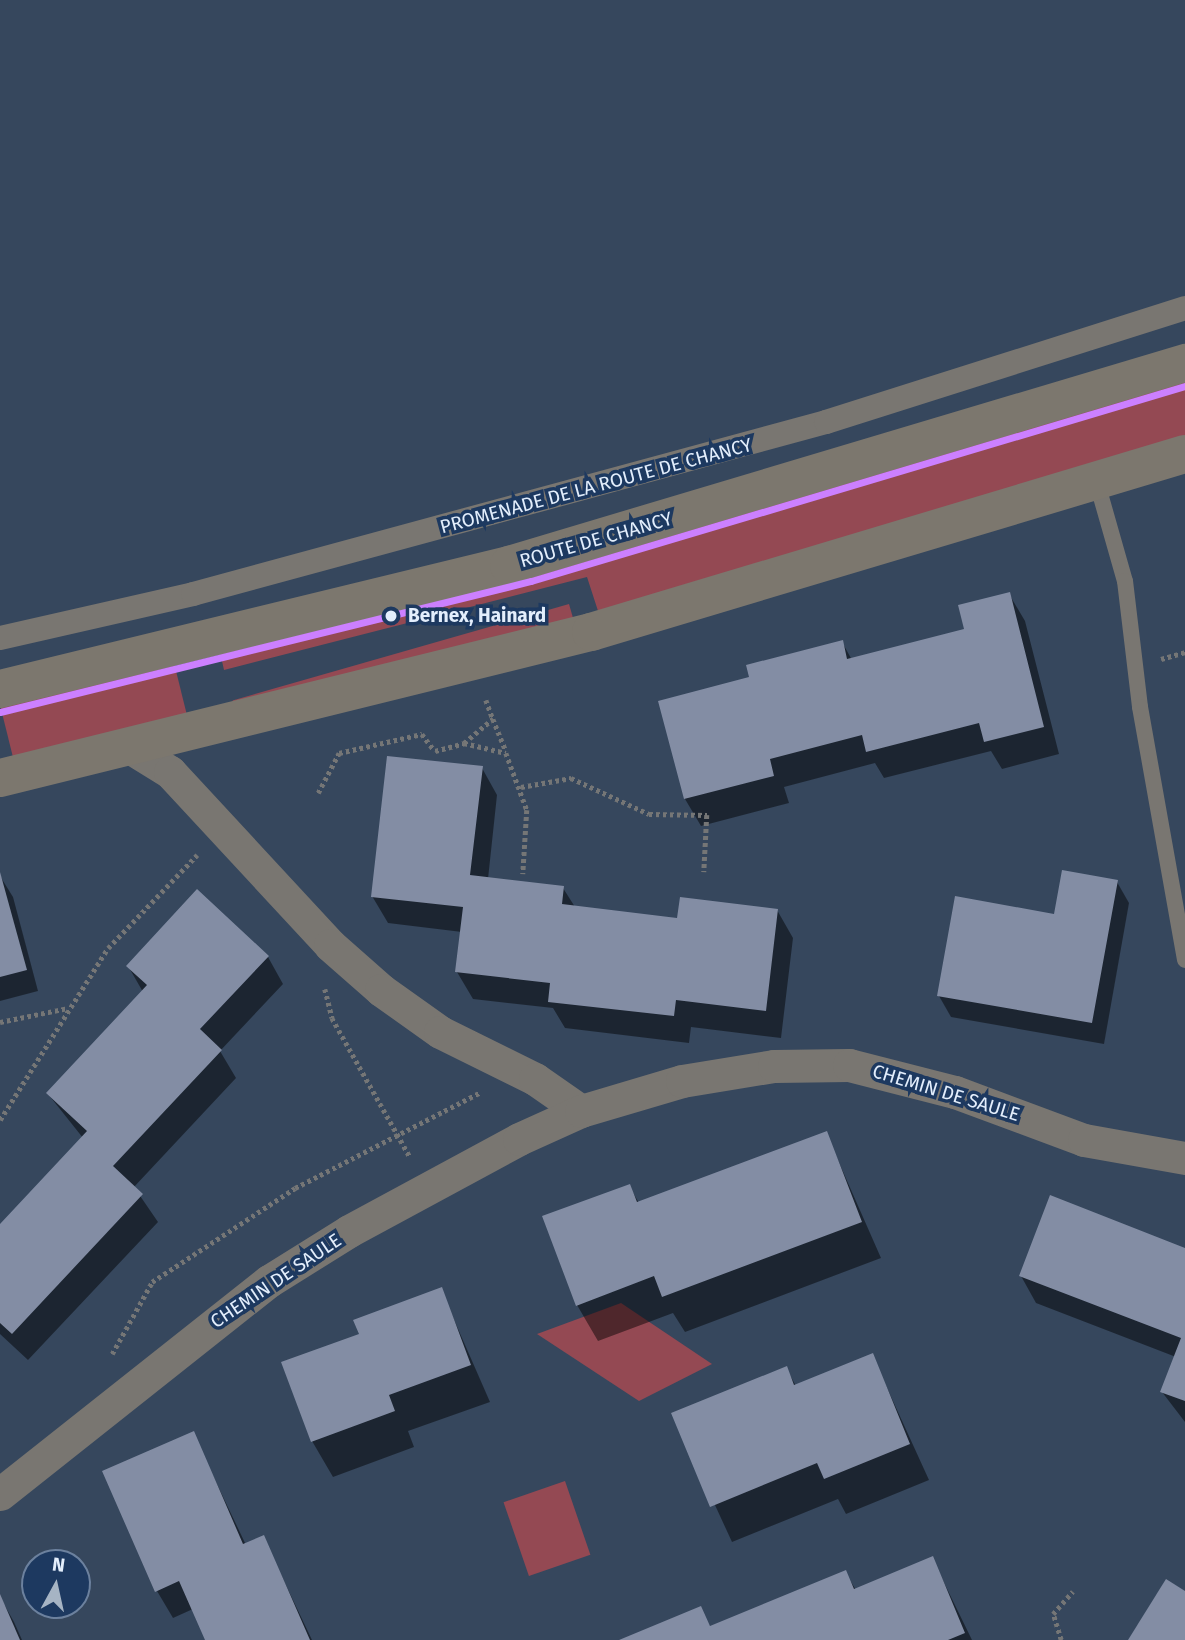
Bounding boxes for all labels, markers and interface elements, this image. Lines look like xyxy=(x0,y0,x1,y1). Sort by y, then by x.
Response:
street label: PROMENADE DE LA ROUTE DE CHANCY xyxy=(437,433,755,539)
street label: ROUTE DE CHANCY xyxy=(517,507,675,573)
marker: Bernex, Hainard xyxy=(380,605,402,627)
place label: Bernex, Hainard xyxy=(408,605,546,627)
street label: CHEMIN DE SAULE xyxy=(870,1060,1022,1126)
street label: CHEMIN DE SAULE xyxy=(206,1229,346,1333)
north arrow xyxy=(21,1549,91,1619)
text: N xyxy=(51,1552,67,1577)

